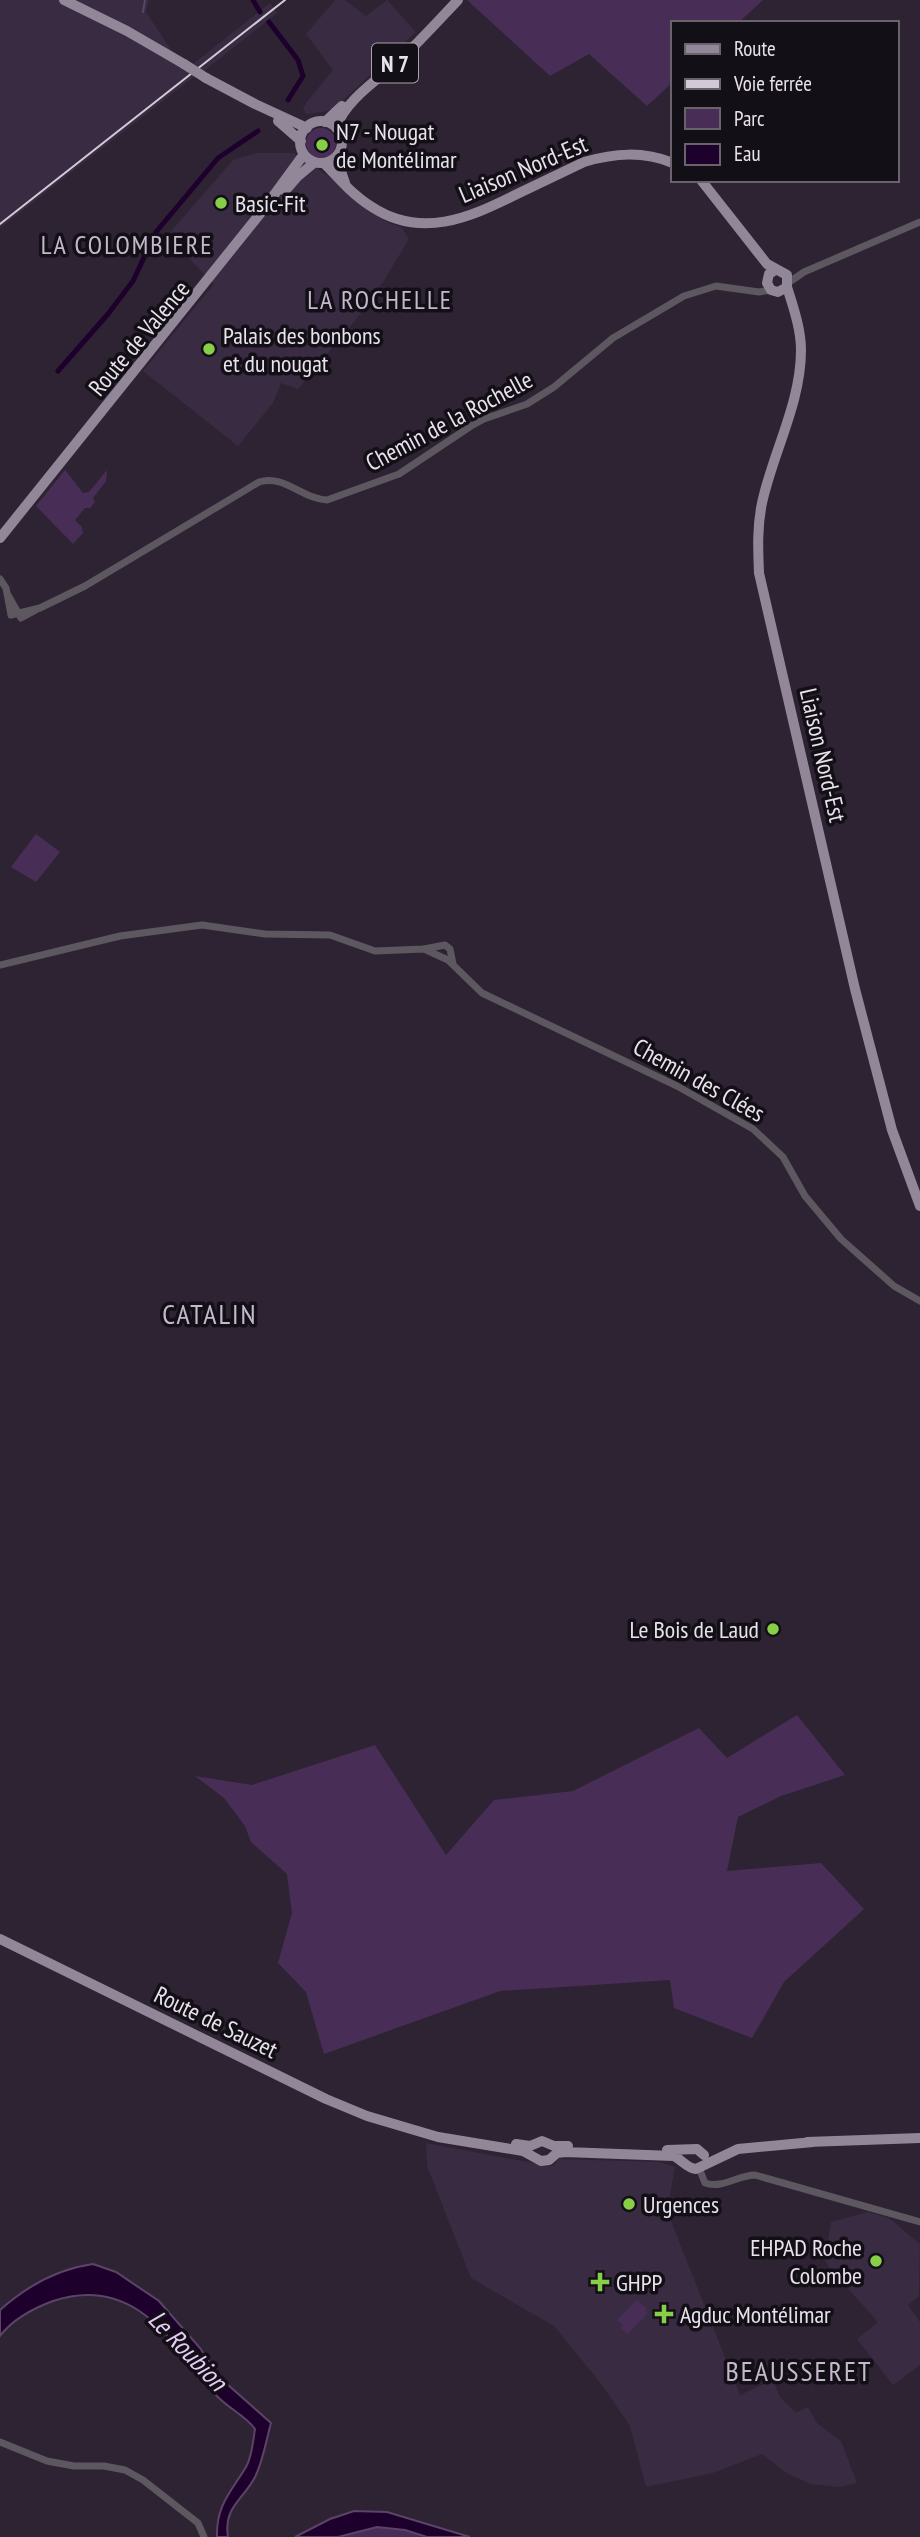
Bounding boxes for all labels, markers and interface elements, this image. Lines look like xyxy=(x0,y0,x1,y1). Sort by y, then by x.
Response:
legend xyxy=(671,21,899,182)
text: Route xyxy=(734,35,776,62)
road number: N 7 xyxy=(372,44,418,82)
text: Voie ferrée xyxy=(733,70,812,97)
text: Parc xyxy=(734,105,765,132)
place label: N7 - Nougat de Montélimar xyxy=(336,116,457,175)
street label: Liaison Nord-Est xyxy=(454,128,592,210)
marker: N7 - Nougat de Montélimar xyxy=(314,137,330,153)
text: Eau xyxy=(734,140,761,167)
place label: Basic-Fit xyxy=(235,188,306,219)
marker: Basic-Fit xyxy=(213,195,229,211)
district label: LA COLOMBIERE xyxy=(41,228,213,261)
street label: Route de Valence xyxy=(82,274,196,402)
district label: LA ROCHELLE xyxy=(307,283,453,316)
place label: Palais des bonbons et du nougat xyxy=(223,320,381,379)
marker: Palais des bonbons et du nougat xyxy=(201,341,217,357)
street label: Chemin de la Rochelle xyxy=(360,364,538,478)
street label: Liaison Nord-Est xyxy=(793,685,854,825)
street label: Chemin des Clées xyxy=(628,1031,770,1129)
district label: CATALIN xyxy=(162,1295,258,1332)
place label: Le Bois de Laud xyxy=(630,1614,759,1645)
marker: Le Bois de Laud xyxy=(765,1621,781,1637)
street label: Route de Sauzet xyxy=(149,1979,283,2065)
place label: Urgences xyxy=(643,2189,719,2220)
marker: Urgences xyxy=(621,2196,637,2212)
place label: EHPAD Roche Colombe xyxy=(750,2232,862,2291)
marker: EHPAD Roche Colombe xyxy=(868,2253,884,2269)
place label: GHPP xyxy=(616,2267,662,2298)
marker: GHPP xyxy=(590,2272,610,2292)
place label: Agduc Montélimar xyxy=(680,2299,831,2330)
water label: Le Roubion xyxy=(142,2303,236,2398)
marker: Agduc Montélimar xyxy=(654,2304,674,2324)
district label: BEAUSSERET xyxy=(726,2352,872,2389)

